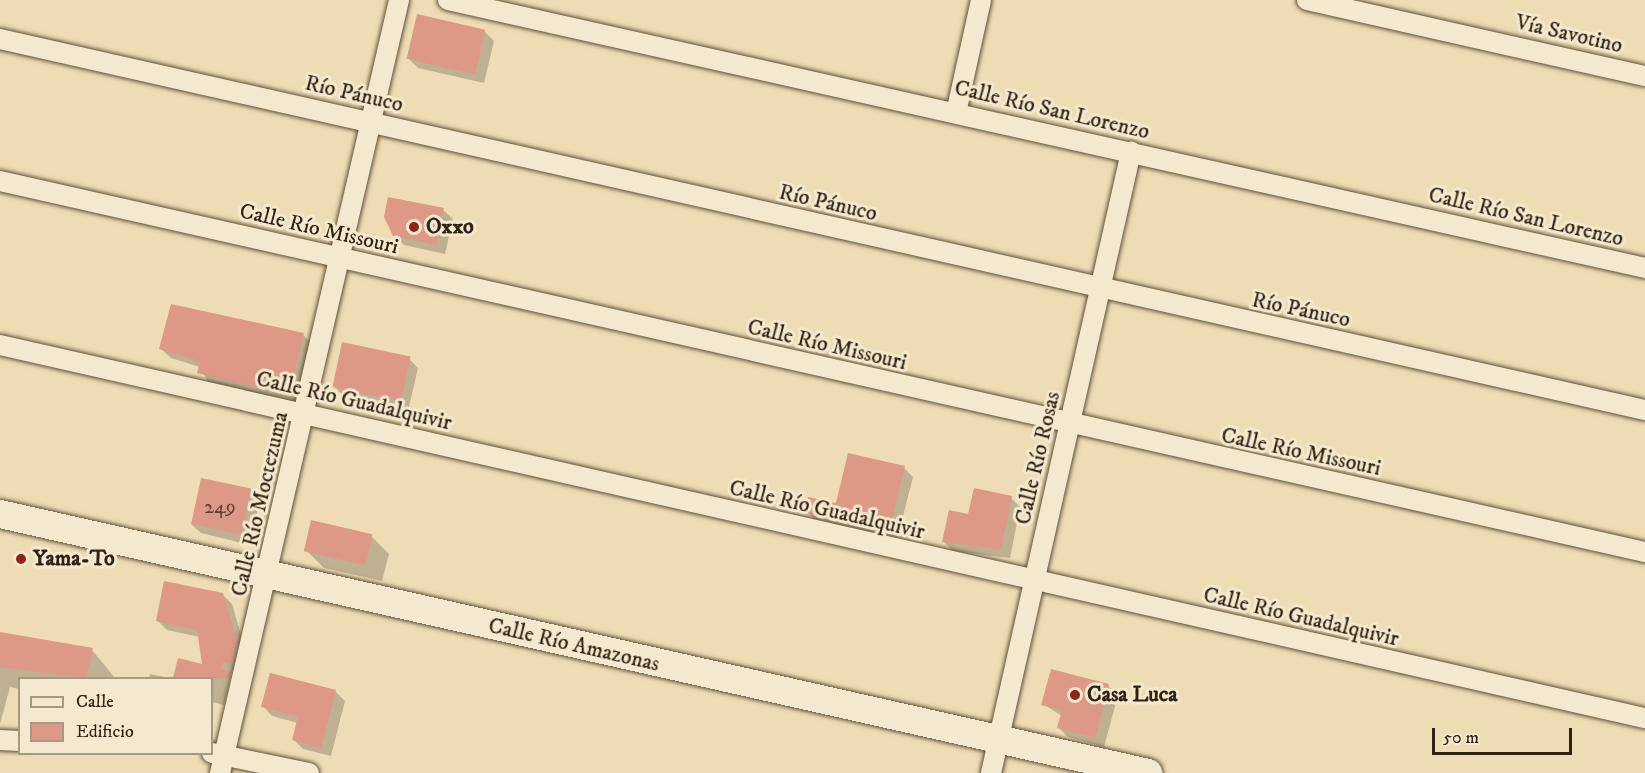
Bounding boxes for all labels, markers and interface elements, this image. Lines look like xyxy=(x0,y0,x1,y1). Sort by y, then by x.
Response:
street label: Vía Savotino xyxy=(1513,9,1625,59)
street label: Río Pánuco xyxy=(302,70,406,118)
street label: Calle Río San Lorenzo xyxy=(952,75,1152,145)
street label: Río Pánuco xyxy=(776,179,880,227)
street label: Calle Río San Lorenzo xyxy=(1426,182,1626,252)
street label: Calle Río Missouri xyxy=(237,198,401,260)
place label: Oxxo xyxy=(426,214,474,240)
marker: Oxxo xyxy=(407,220,421,234)
street label: Río Pánuco xyxy=(1249,287,1353,333)
street label: Calle Río Missouri xyxy=(745,314,909,376)
street label: Calle Río Guadalquivir xyxy=(254,366,454,436)
street label: Calle Río Rosas xyxy=(1010,389,1066,527)
street label: Calle Río Moctezuma xyxy=(226,409,294,599)
street label: Calle Río Missouri xyxy=(1219,422,1383,482)
street label: Calle Río Guadalquivir xyxy=(727,475,927,545)
house number: 249 xyxy=(204,495,236,519)
place label: Yama-To xyxy=(33,546,115,572)
marker: Yama-To xyxy=(14,552,28,566)
street label: Calle Río Guadalquivir xyxy=(1201,582,1401,652)
street label: Calle Río Amazonas xyxy=(486,612,662,678)
legend xyxy=(18,677,213,755)
place label: Casa Luca xyxy=(1087,682,1178,708)
marker: Casa Luca xyxy=(1068,688,1082,702)
text: Calle xyxy=(76,691,114,713)
scale bar xyxy=(1435,716,1574,754)
text: Edificio xyxy=(76,721,134,743)
text: 50 m xyxy=(1443,727,1479,749)

